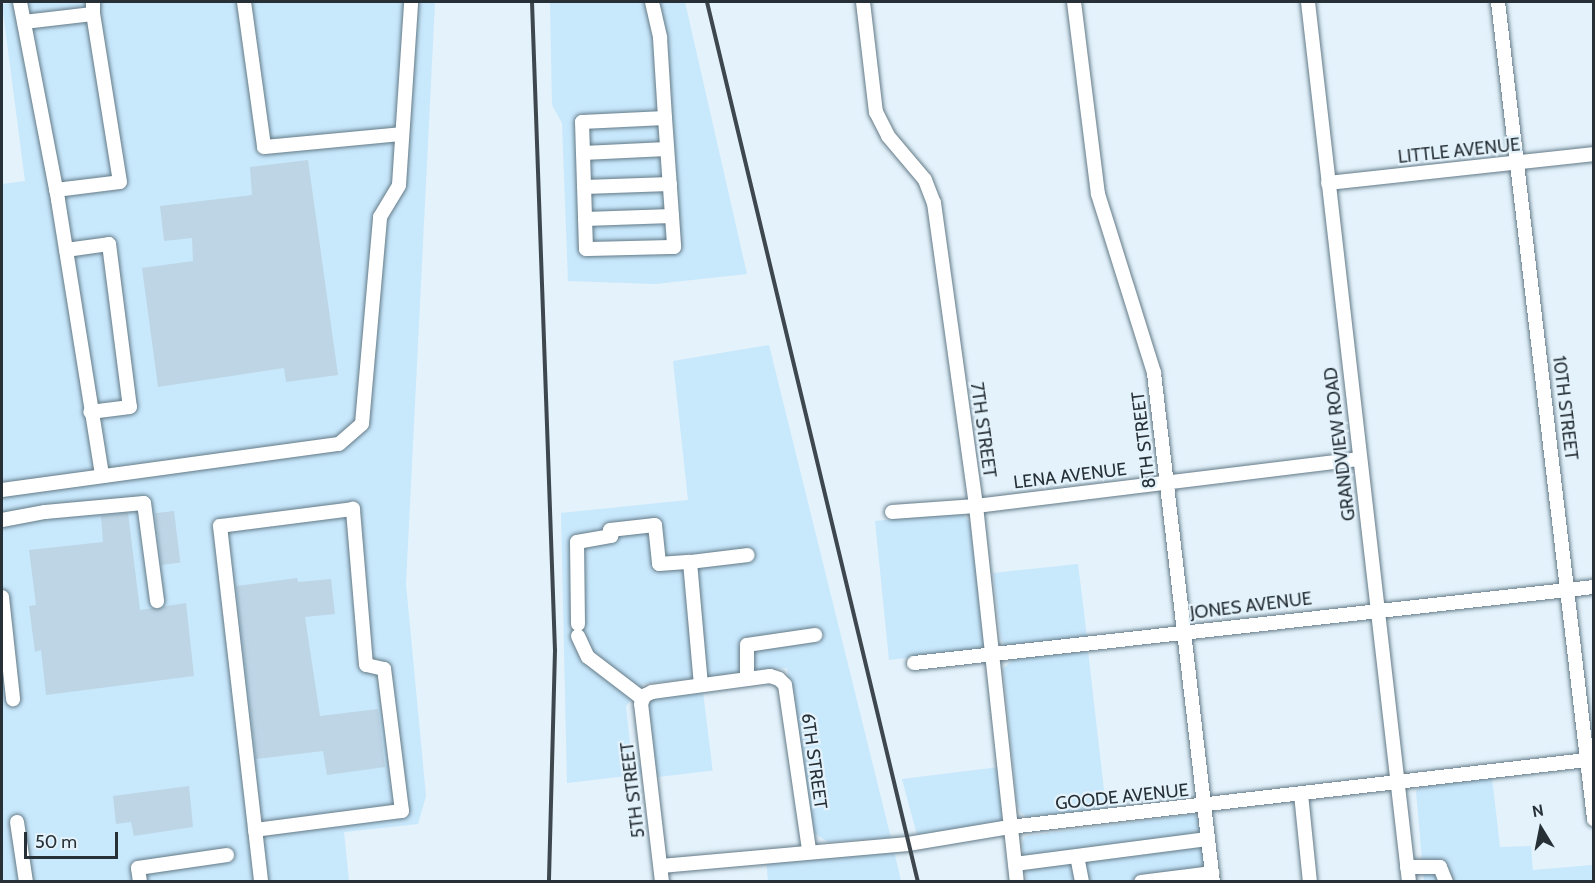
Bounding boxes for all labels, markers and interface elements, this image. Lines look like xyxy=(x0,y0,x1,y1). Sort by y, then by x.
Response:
street label: LITTLE AVENUE xyxy=(1397,134,1521,168)
street label: 10TH STREET xyxy=(1548,355,1582,461)
street label: GRANDVIEW ROAD xyxy=(1320,366,1360,522)
street label: 7TH STREET xyxy=(966,381,1000,479)
street label: 8TH STREET xyxy=(1127,390,1161,490)
street label: LENA AVENUE xyxy=(1012,458,1128,494)
street label: JONES AVENUE xyxy=(1189,588,1313,624)
street label: 6TH STREET xyxy=(797,712,831,810)
street label: 5TH STREET xyxy=(616,741,650,839)
street label: GOODE AVENUE xyxy=(1054,779,1190,815)
north arrow xyxy=(1511,799,1571,859)
text: N xyxy=(1531,800,1545,821)
scale bar xyxy=(27,820,122,858)
text: 50 m xyxy=(35,831,77,853)

